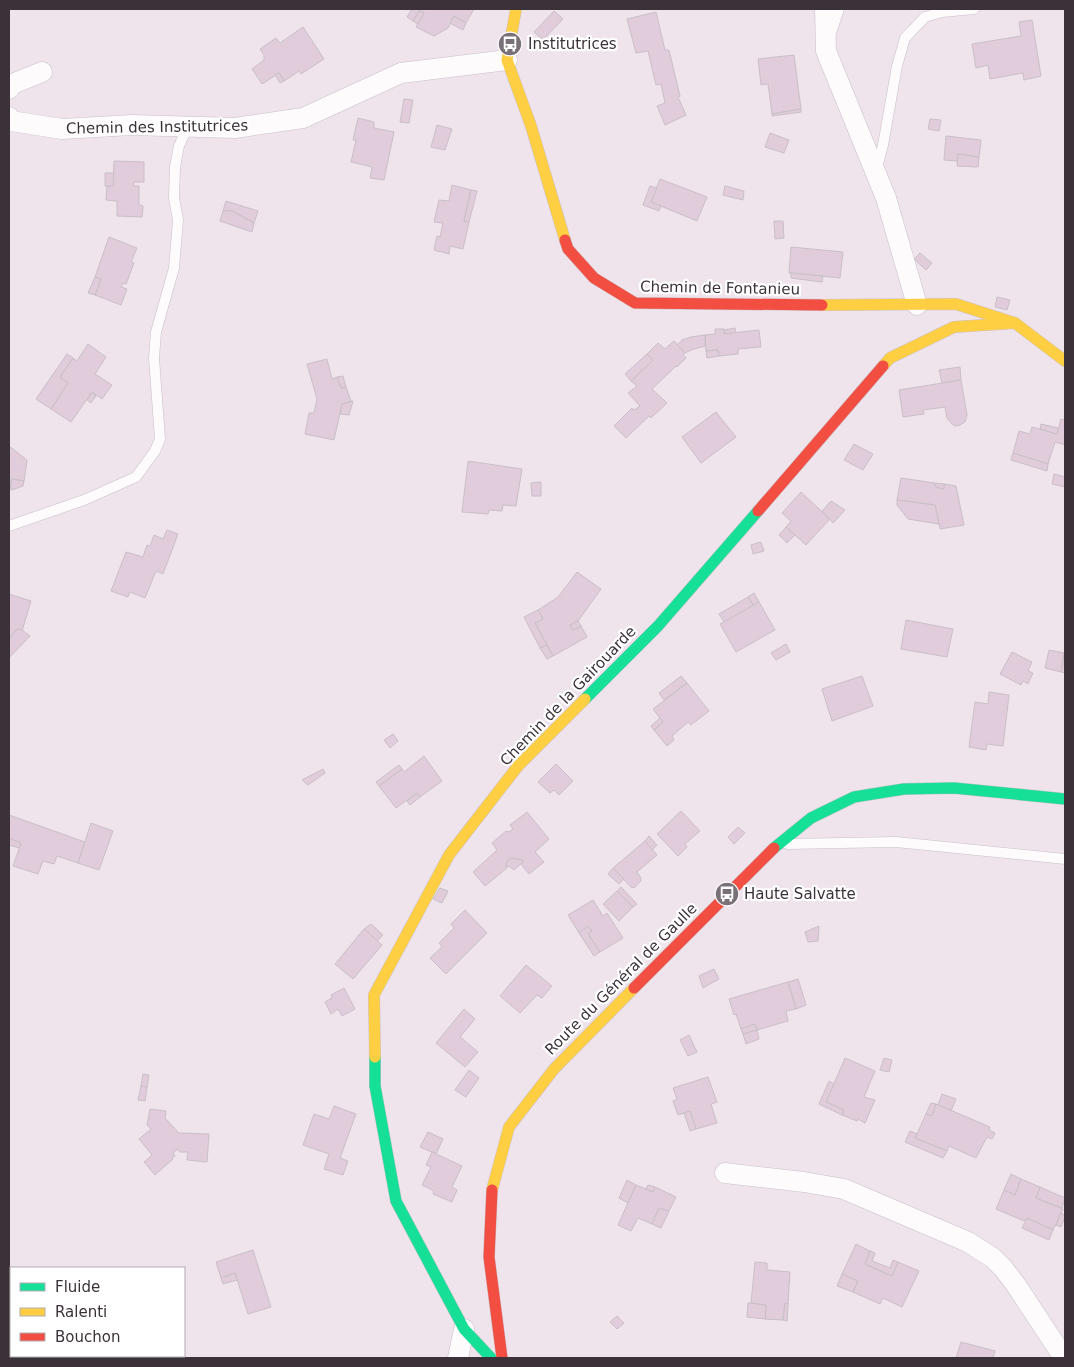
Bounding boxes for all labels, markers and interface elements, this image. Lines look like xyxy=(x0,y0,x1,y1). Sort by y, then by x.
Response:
bus stop icon: Institutrices xyxy=(497,31,523,57)
place label: Institutrices xyxy=(528,35,617,53)
street label: Chemin des Institutrices xyxy=(66,116,248,138)
street label: Chemin de Fontanieu xyxy=(640,278,800,298)
street label: Chemin de la Gairouarde xyxy=(496,622,640,770)
bus stop icon: Haute Salvatte xyxy=(714,881,740,907)
place label: Haute Salvatte xyxy=(744,885,856,903)
street label: Route du Général de Gaulle xyxy=(541,899,701,1059)
legend xyxy=(10,1267,185,1357)
text: Fluide xyxy=(55,1278,100,1296)
text: Ralenti xyxy=(55,1303,107,1321)
text: Bouchon xyxy=(55,1328,120,1346)

